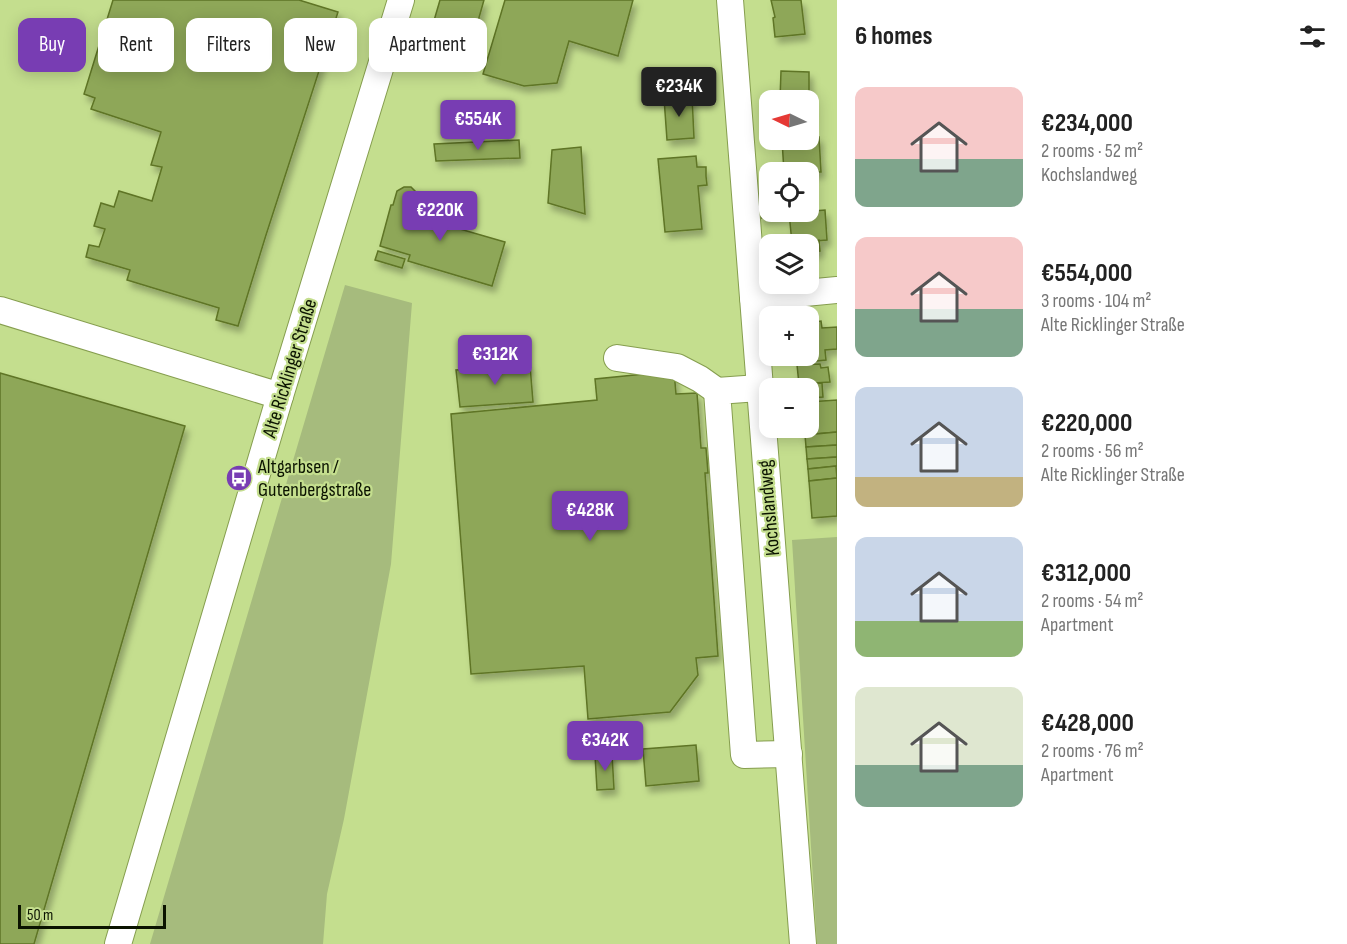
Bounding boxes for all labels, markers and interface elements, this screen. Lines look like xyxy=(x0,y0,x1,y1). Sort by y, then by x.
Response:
chip: Buy xyxy=(18,18,86,72)
chip: Rent xyxy=(98,18,174,72)
chip: Filters xyxy=(186,18,272,72)
chip: New xyxy=(284,18,357,72)
chip: Apartment xyxy=(369,18,487,72)
icon: filters xyxy=(1296,20,1329,53)
text: 6 homes xyxy=(855,21,933,52)
pin: €234K xyxy=(637,67,721,118)
text: €234K xyxy=(655,74,703,98)
north arrow xyxy=(759,90,819,150)
map controls xyxy=(759,90,819,438)
pin: €554K xyxy=(436,100,520,151)
text: €554K xyxy=(454,107,502,131)
text: €234,000 xyxy=(1041,108,1133,139)
icon: home xyxy=(903,111,975,183)
text: 2 rooms · 52 m² xyxy=(1041,139,1143,163)
button: locate xyxy=(759,162,819,222)
text: Kochslandweg xyxy=(1041,163,1137,187)
pin: €220K xyxy=(398,191,482,242)
text: €220K xyxy=(416,198,464,222)
button: layers xyxy=(759,234,819,294)
text: €554,000 xyxy=(1041,258,1132,289)
icon: home xyxy=(903,261,975,333)
text: 3 rooms · 104 m² xyxy=(1041,289,1151,313)
street label: Alte Ricklinger Straße xyxy=(257,296,322,442)
button: + xyxy=(759,306,819,366)
text: Alte Ricklinger Straße xyxy=(1041,313,1185,337)
pin: €312K xyxy=(453,335,537,386)
text: €312K xyxy=(472,342,518,366)
button: − xyxy=(759,378,819,438)
text: €220,000 xyxy=(1041,408,1132,439)
icon: home xyxy=(903,411,975,483)
text: 2 rooms · 56 m² xyxy=(1041,439,1144,463)
place label: Altgarbsen / Gutenbergstraße xyxy=(257,455,371,502)
street label: Kochslandweg xyxy=(753,459,785,557)
bus stop icon: Altgarbsen / Gutenbergstraße xyxy=(224,463,254,493)
text: Alte Ricklinger Straße xyxy=(1041,463,1185,487)
pin: €428K xyxy=(548,491,632,542)
text: €428K xyxy=(566,498,614,522)
text: €312,000 xyxy=(1041,558,1131,589)
icon: home xyxy=(903,561,975,633)
text: 2 rooms · 54 m² xyxy=(1041,589,1143,613)
text: Apartment xyxy=(1041,613,1114,637)
text: €428,000 xyxy=(1041,708,1134,739)
icon: home xyxy=(903,711,975,783)
pin: €342K xyxy=(563,721,647,772)
text: €342K xyxy=(581,728,629,752)
text: 2 rooms · 76 m² xyxy=(1041,739,1144,763)
text: Apartment xyxy=(1041,763,1114,787)
scale bar xyxy=(18,902,166,930)
text: 50 m xyxy=(27,906,53,925)

